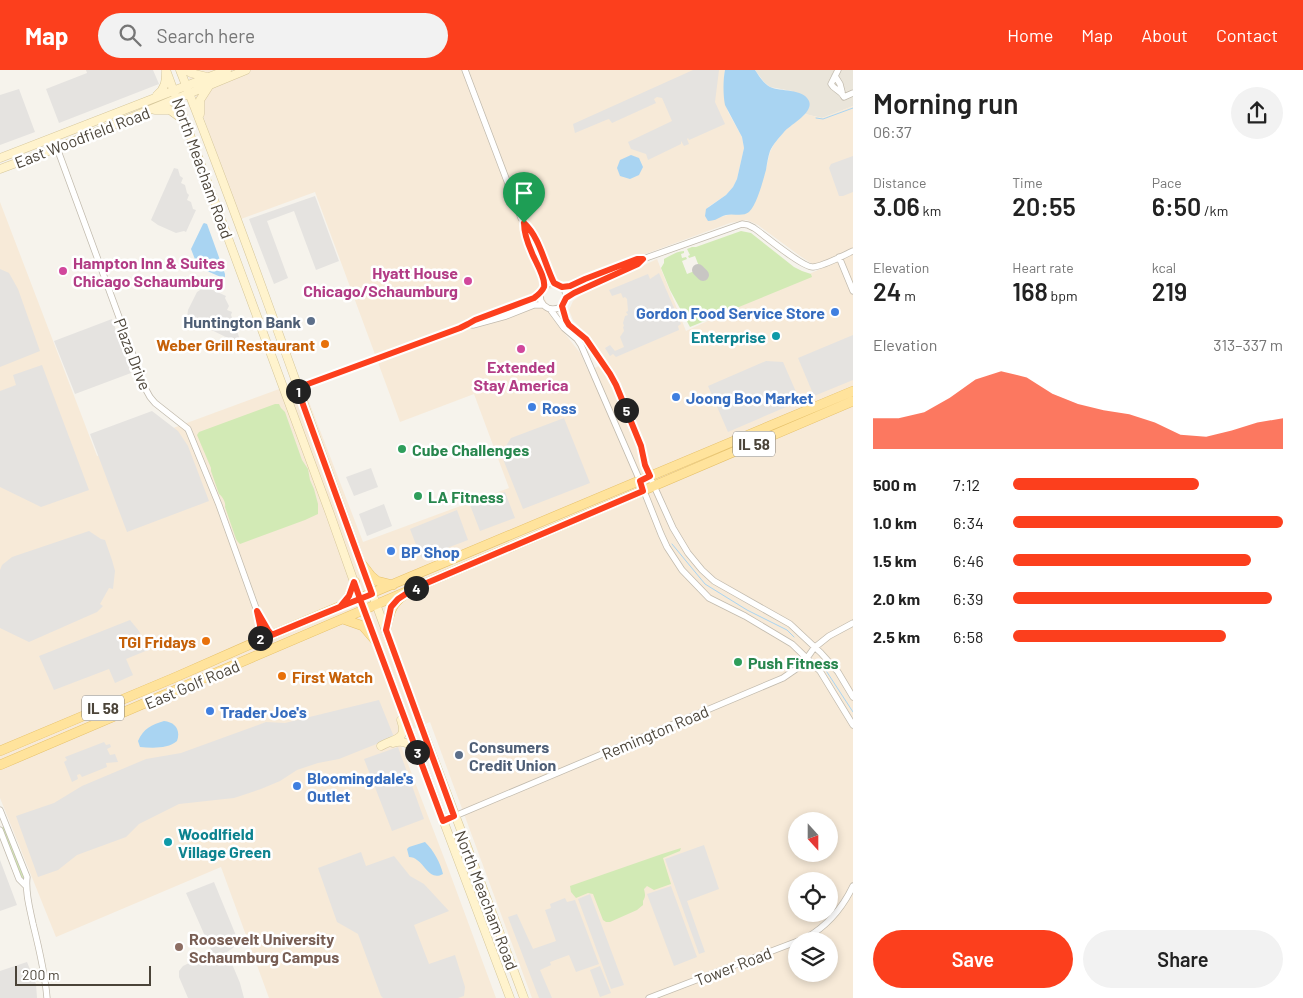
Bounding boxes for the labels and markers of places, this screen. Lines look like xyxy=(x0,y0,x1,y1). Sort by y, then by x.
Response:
pin xyxy=(503,172,545,223)
place label: Hampton Inn & Suites Chicago Schaumburg xyxy=(73,253,225,290)
place label: Hyatt House Chicago/Schaumburg xyxy=(303,263,458,300)
marker: Hampton Inn & Suites Chicago Schaumburg xyxy=(57,265,69,277)
marker: Hyatt House Chicago/Schaumburg xyxy=(462,275,474,287)
place label: Gordon Food Service Store xyxy=(636,303,825,322)
marker: Gordon Food Service Store xyxy=(829,306,841,318)
place label: Huntington Bank xyxy=(183,312,301,331)
marker: Huntington Bank xyxy=(305,315,317,327)
place label: Enterprise xyxy=(691,327,766,346)
marker: Enterprise xyxy=(770,330,782,342)
place label: Weber Grill Restaurant xyxy=(156,335,315,354)
marker: Weber Grill Restaurant xyxy=(319,338,331,350)
marker: Extended Stay America xyxy=(515,343,527,355)
place label: Extended Stay America xyxy=(473,357,569,394)
pin: 1 xyxy=(286,378,310,404)
place label: Joong Boo Market xyxy=(686,388,813,407)
marker: Joong Boo Market xyxy=(670,391,682,403)
place label: Ross xyxy=(542,398,577,417)
pin: 5 xyxy=(614,398,638,422)
marker: Ross xyxy=(526,401,538,413)
place label: Cube Challenges xyxy=(412,440,529,459)
marker: Cube Challenges xyxy=(396,443,408,455)
place label: LA Fitness xyxy=(428,487,504,506)
marker: LA Fitness xyxy=(412,490,424,502)
place label: BP Shop xyxy=(401,542,460,561)
marker: BP Shop xyxy=(385,545,397,557)
pin: 4 xyxy=(404,576,428,600)
pin: 2 xyxy=(248,626,272,650)
place label: TGI Fridays xyxy=(118,632,196,651)
marker: TGI Fridays xyxy=(200,635,212,647)
place label: Push Fitness xyxy=(748,653,839,672)
marker: Push Fitness xyxy=(732,656,744,668)
place label: First Watch xyxy=(292,667,373,686)
marker: First Watch xyxy=(276,670,288,682)
place label: Trader Joe's xyxy=(220,702,307,721)
marker: Trader Joe's xyxy=(204,705,216,717)
place label: Consumers Credit Union xyxy=(469,737,556,774)
pin: 3 xyxy=(404,740,430,764)
marker: Consumers Credit Union xyxy=(453,749,465,761)
place label: Bloomingdale's Outlet xyxy=(307,768,414,805)
marker: Bloomingdale's Outlet xyxy=(291,780,303,792)
place label: Woodlfield Village Green xyxy=(178,824,271,861)
marker: Woodlfield Village Green xyxy=(162,836,174,848)
place label: Roosevelt University Schaumburg Campus xyxy=(189,929,339,966)
marker: Roosevelt University Schaumburg Campus xyxy=(173,941,185,953)

